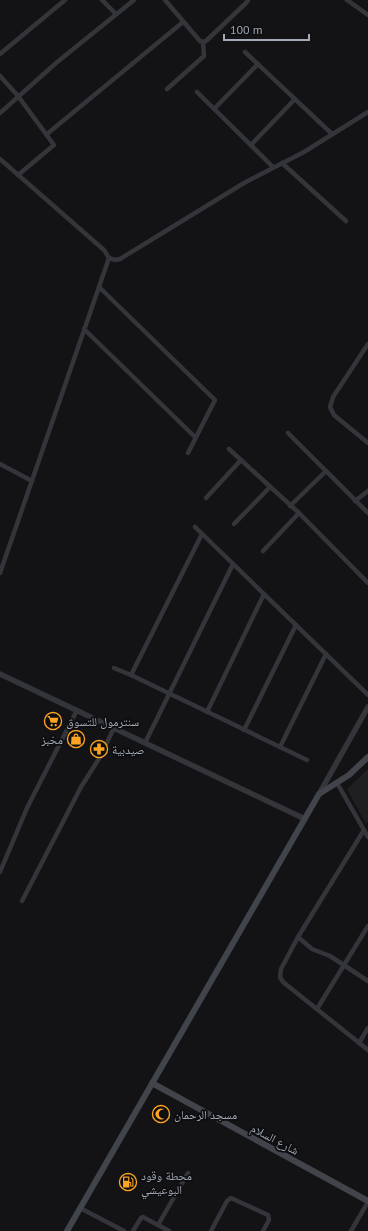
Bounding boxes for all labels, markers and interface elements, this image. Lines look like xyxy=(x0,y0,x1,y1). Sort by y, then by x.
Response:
scale bar xyxy=(224,16,309,42)
text: 100 m xyxy=(230,22,263,37)
supermarket icon: سنترمول للتسوق xyxy=(43,711,63,731)
place label: سنترمول للتسوق xyxy=(66,714,139,729)
shop icon: مخبز xyxy=(66,729,86,749)
place label: مخبز xyxy=(40,732,63,747)
pharmacy icon: صيدبية xyxy=(89,739,109,759)
place label: صيدبية xyxy=(112,742,144,757)
mosque icon: مسجد الرحمان xyxy=(151,1104,171,1124)
place label: مسجد الرحمان xyxy=(174,1107,237,1122)
street label: شارع السلام xyxy=(248,1120,302,1159)
place label: محطة وقود البوعيشي xyxy=(141,1168,192,1200)
fuel station icon: محطة وقود البوعيشي xyxy=(118,1172,138,1192)

